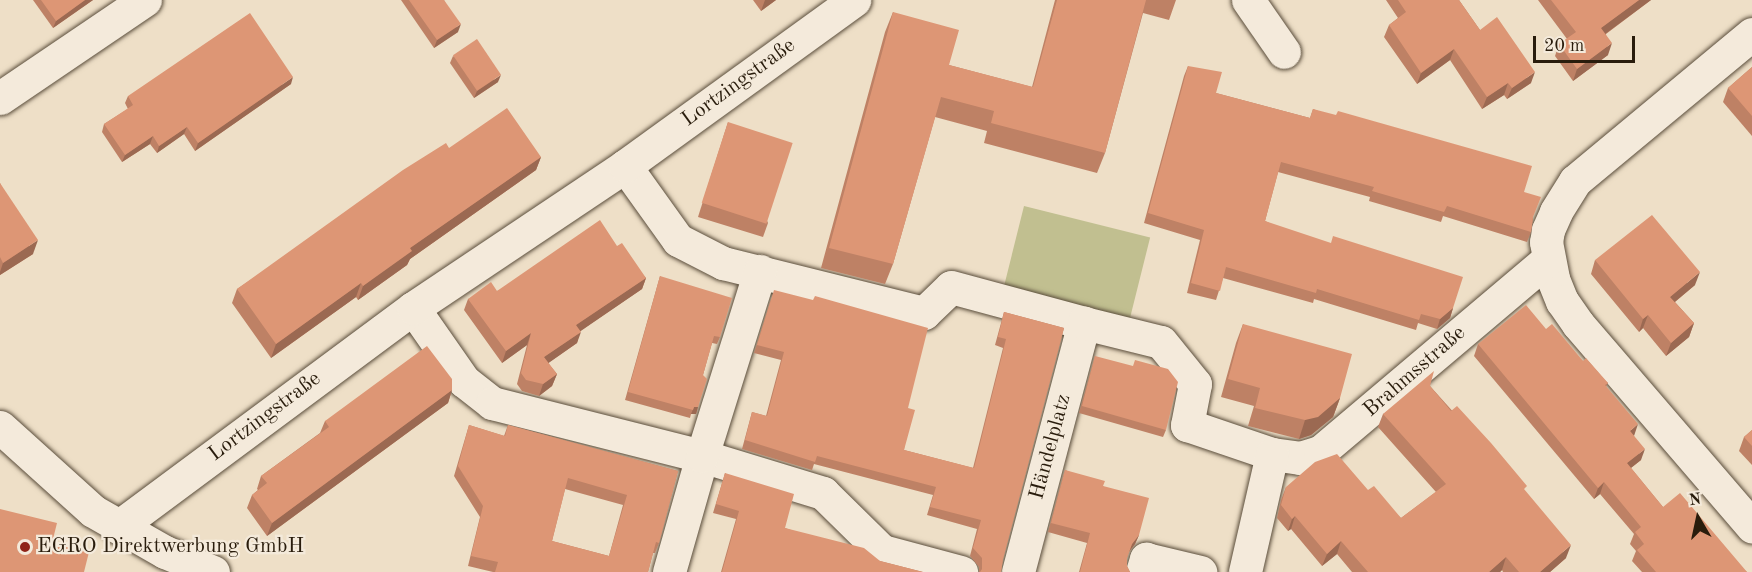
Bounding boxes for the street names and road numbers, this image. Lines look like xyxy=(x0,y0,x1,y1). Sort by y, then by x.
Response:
street label: Lortzingstraße xyxy=(677,33,801,133)
street label: Brahmsstraße xyxy=(1359,321,1471,423)
street label: Lortzingstraße xyxy=(204,367,326,467)
street label: Händelplatz xyxy=(1025,392,1077,502)

